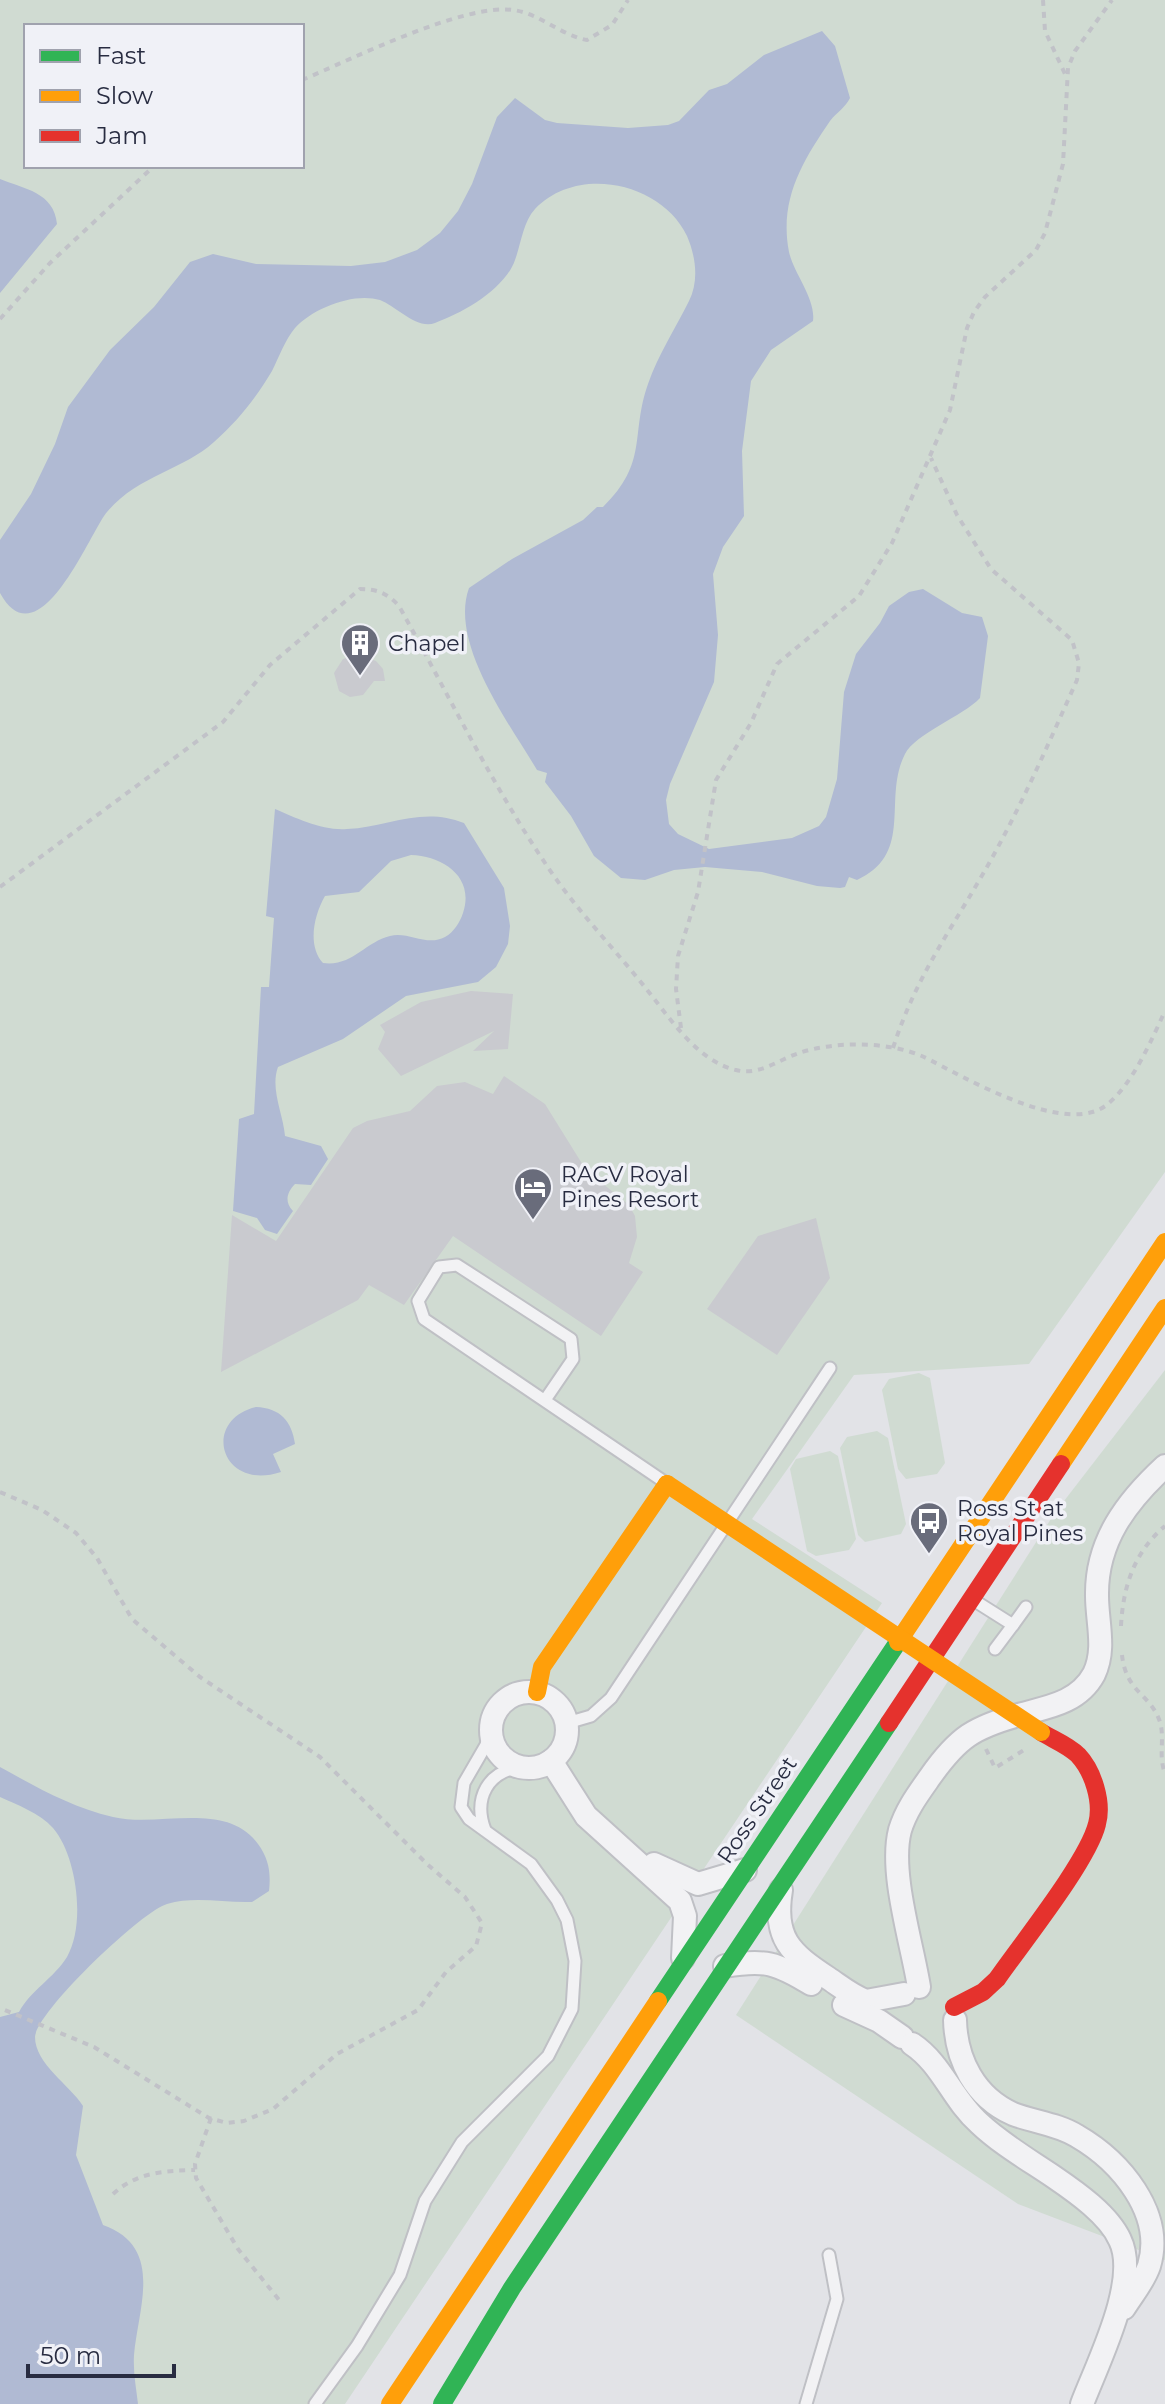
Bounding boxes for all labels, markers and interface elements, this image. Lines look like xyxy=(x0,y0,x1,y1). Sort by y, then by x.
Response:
legend xyxy=(24,24,304,168)
text: Fast xyxy=(96,41,147,70)
text: Slow xyxy=(96,81,153,110)
text: Jam xyxy=(95,121,148,150)
building icon: Chapel xyxy=(339,622,381,677)
place label: Chapel xyxy=(388,630,466,657)
place label: RACV Royal Pines Resort xyxy=(561,1161,699,1213)
hotel icon: RACV Royal Pines Resort xyxy=(512,1166,554,1221)
place label: Ross St at Royal Pines xyxy=(957,1495,1083,1547)
bus stop icon: Ross St at Royal Pines xyxy=(908,1500,950,1555)
street label: Ross Street xyxy=(711,1751,803,1869)
scale bar xyxy=(28,2328,174,2378)
text: 50 m xyxy=(40,2341,101,2370)

